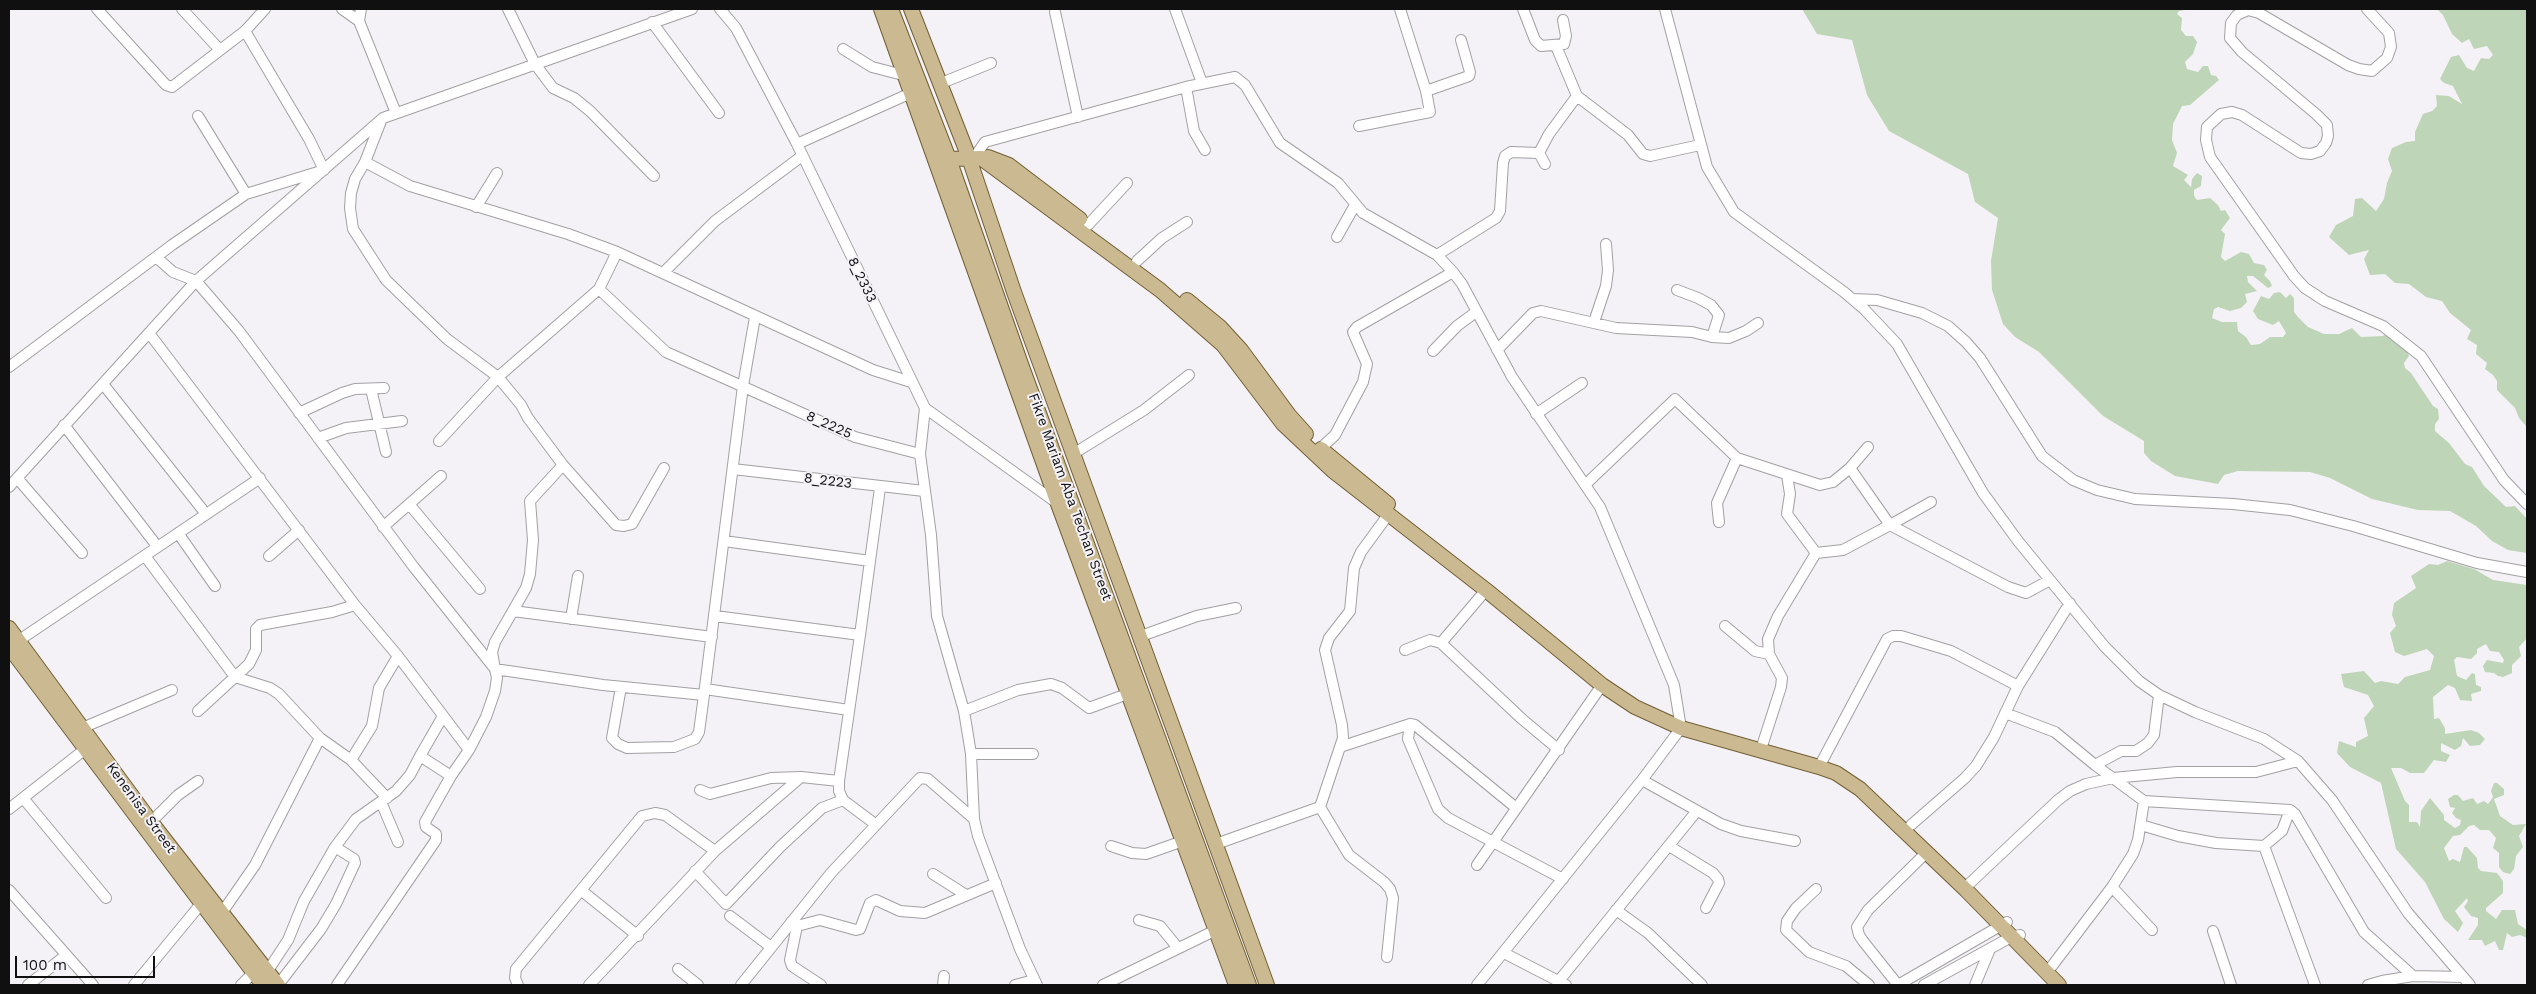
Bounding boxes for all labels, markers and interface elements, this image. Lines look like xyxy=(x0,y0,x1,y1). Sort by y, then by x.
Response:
street label: 8_2333 xyxy=(844,255,880,305)
street label: Fikre Mariam Aba Techan Street xyxy=(1025,391,1115,603)
street label: 8_2225 xyxy=(804,408,854,442)
street label: 8_2223 xyxy=(803,470,853,492)
street label: Kenenisa Street xyxy=(102,759,180,857)
scale bar xyxy=(18,946,158,978)
text: 100 m xyxy=(23,956,67,974)

